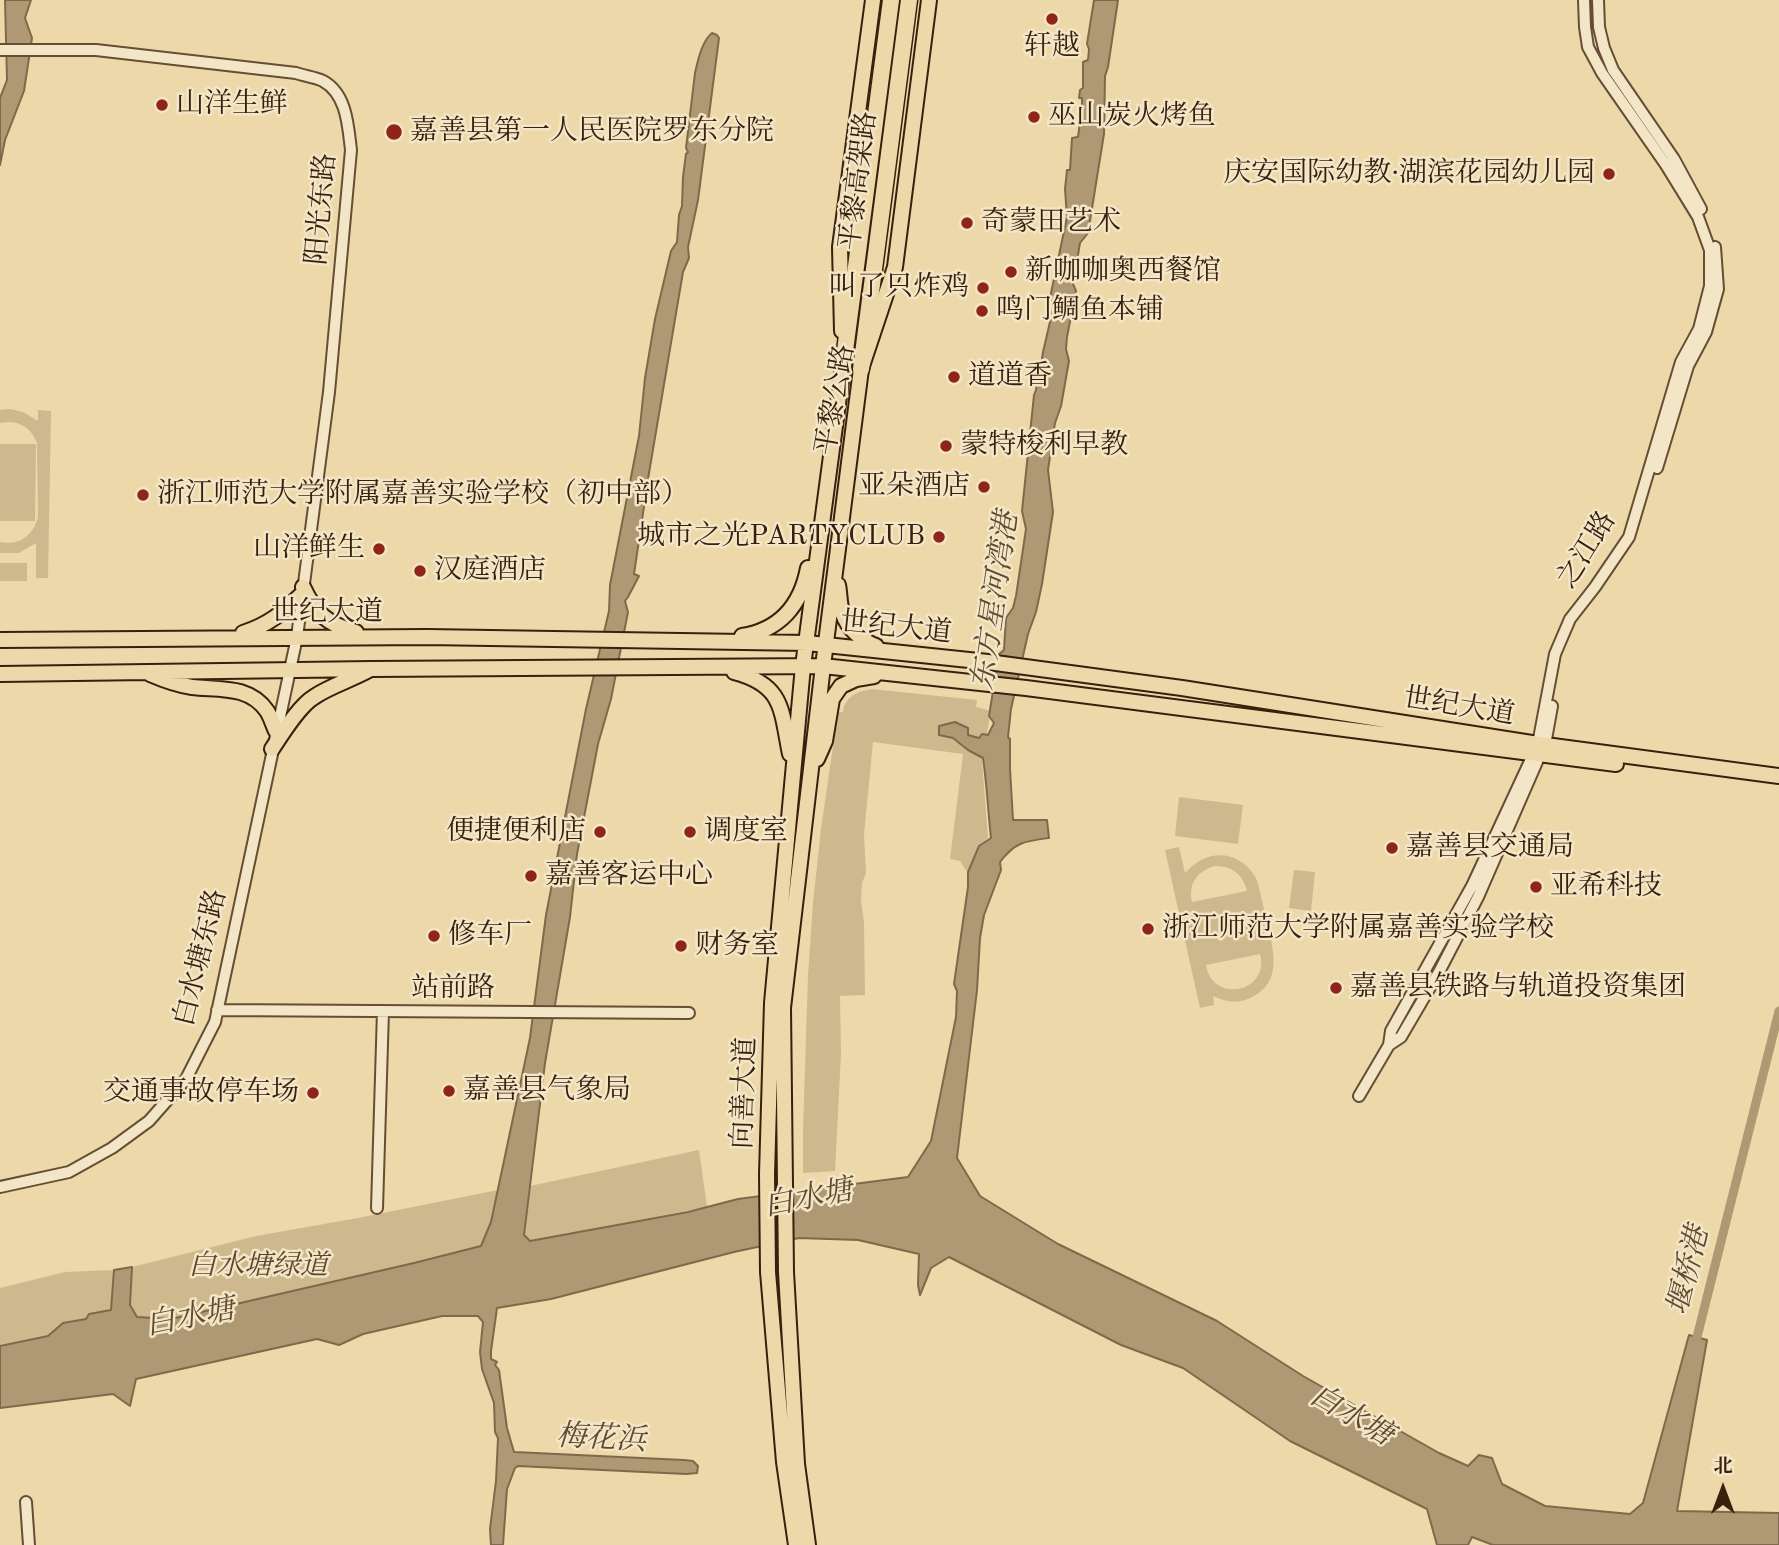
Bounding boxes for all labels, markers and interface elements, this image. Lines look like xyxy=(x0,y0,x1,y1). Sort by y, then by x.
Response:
marker: 轩越 xyxy=(1044,11,1060,27)
place label: 轩越 xyxy=(1024,30,1080,64)
place label: 山洋生鲜 xyxy=(176,88,288,122)
marker: 山洋生鲜 xyxy=(154,97,170,113)
place label: 巫山炭火烤鱼 xyxy=(1048,100,1216,134)
street label: 平黎高架路 xyxy=(834,109,884,253)
marker: 巫山炭火烤鱼 xyxy=(1026,109,1042,125)
place label: 嘉善县第一人民医院罗东分院 xyxy=(410,115,774,149)
marker: 嘉善县第一人民医院罗东分院 xyxy=(384,122,404,142)
street label: 阳光东路 xyxy=(300,152,344,266)
place label: 庆安国际幼教·湖滨花园幼儿园 xyxy=(1223,157,1595,191)
marker: 庆安国际幼教·湖滨花园幼儿园 xyxy=(1601,166,1617,182)
place label: 奇蒙田艺术 xyxy=(981,206,1121,240)
marker: 奇蒙田艺术 xyxy=(959,215,975,231)
place label: 新咖咖奥西餐馆 xyxy=(1025,255,1221,289)
marker: 新咖咖奥西餐馆 xyxy=(1003,264,1019,280)
place label: 叫了只炸鸡 xyxy=(829,271,969,305)
marker: 叫了只炸鸡 xyxy=(975,280,991,296)
place label: 鸣门鲷鱼本铺 xyxy=(996,294,1164,328)
marker: 鸣门鲷鱼本铺 xyxy=(974,303,990,319)
street label: 平黎公路 xyxy=(810,342,862,458)
place label: 道道香 xyxy=(968,360,1052,394)
marker: 道道香 xyxy=(946,369,962,385)
place label: 蒙特梭利早教 xyxy=(960,429,1128,463)
marker: 蒙特梭利早教 xyxy=(938,438,954,454)
place label: 亚朵酒店 xyxy=(858,470,970,504)
place label: 浙江师范大学附属嘉善实验学校（初中部） xyxy=(157,478,689,512)
marker: 亚朵酒店 xyxy=(976,479,992,495)
marker: 浙江师范大学附属嘉善实验学校（初中部） xyxy=(135,487,151,503)
street label: 之江路 xyxy=(1550,505,1624,595)
water label: 东方星河湾港 xyxy=(966,509,1026,693)
place label: 城市之光PARTYCLUB xyxy=(637,520,925,554)
marker: 城市之光PARTYCLUB xyxy=(931,529,947,545)
place label: 山洋鲜生 xyxy=(253,532,365,566)
marker: 山洋鲜生 xyxy=(371,541,387,557)
place label: 汉庭酒店 xyxy=(434,554,546,588)
marker: 汉庭酒店 xyxy=(412,563,428,579)
street label: 世纪大道 xyxy=(271,596,383,630)
street label: 世纪大道 xyxy=(839,605,953,651)
street label: 世纪大道 xyxy=(1401,682,1517,732)
place label: 便捷便利店 xyxy=(446,815,586,849)
place label: 调度室 xyxy=(704,815,788,849)
marker: 便捷便利店 xyxy=(592,824,608,840)
marker: 调度室 xyxy=(682,824,698,840)
place label: 嘉善县交通局 xyxy=(1406,831,1574,865)
marker: 嘉善县交通局 xyxy=(1384,840,1400,856)
place label: 嘉善客运中心 xyxy=(545,859,713,893)
marker: 嘉善客运中心 xyxy=(523,868,539,884)
place label: 亚希科技 xyxy=(1550,870,1662,904)
marker: 亚希科技 xyxy=(1528,879,1544,895)
street label: 白水塘东路 xyxy=(168,886,234,1030)
place label: 浙江师范大学附属嘉善实验学校 xyxy=(1162,912,1554,946)
place label: 修车厂 xyxy=(448,919,532,953)
marker: 浙江师范大学附属嘉善实验学校 xyxy=(1140,921,1156,937)
marker: 修车厂 xyxy=(426,928,442,944)
place label: 财务室 xyxy=(695,929,779,963)
marker: 财务室 xyxy=(673,938,689,954)
place label: 嘉善县铁路与轨道投资集团 xyxy=(1350,971,1686,1005)
street label: 站前路 xyxy=(411,972,495,1006)
marker: 嘉善县铁路与轨道投资集团 xyxy=(1328,980,1344,996)
street label: 向善大道 xyxy=(726,1036,764,1150)
place label: 嘉善县气象局 xyxy=(463,1074,631,1108)
place label: 交通事故停车场 xyxy=(103,1076,299,1110)
marker: 嘉善县气象局 xyxy=(441,1083,457,1099)
marker: 交通事故停车场 xyxy=(305,1085,321,1101)
water label: 白水塘 xyxy=(760,1173,856,1225)
water label: 堰桥港 xyxy=(1661,1223,1717,1319)
park label: 白水塘绿道 xyxy=(188,1250,328,1284)
water label: 白水塘 xyxy=(142,1292,238,1344)
water label: 白水塘 xyxy=(1303,1378,1399,1454)
water label: 梅花浜 xyxy=(555,1419,647,1459)
north arrow xyxy=(1688,1454,1758,1524)
text: 北 xyxy=(1713,1458,1733,1477)

